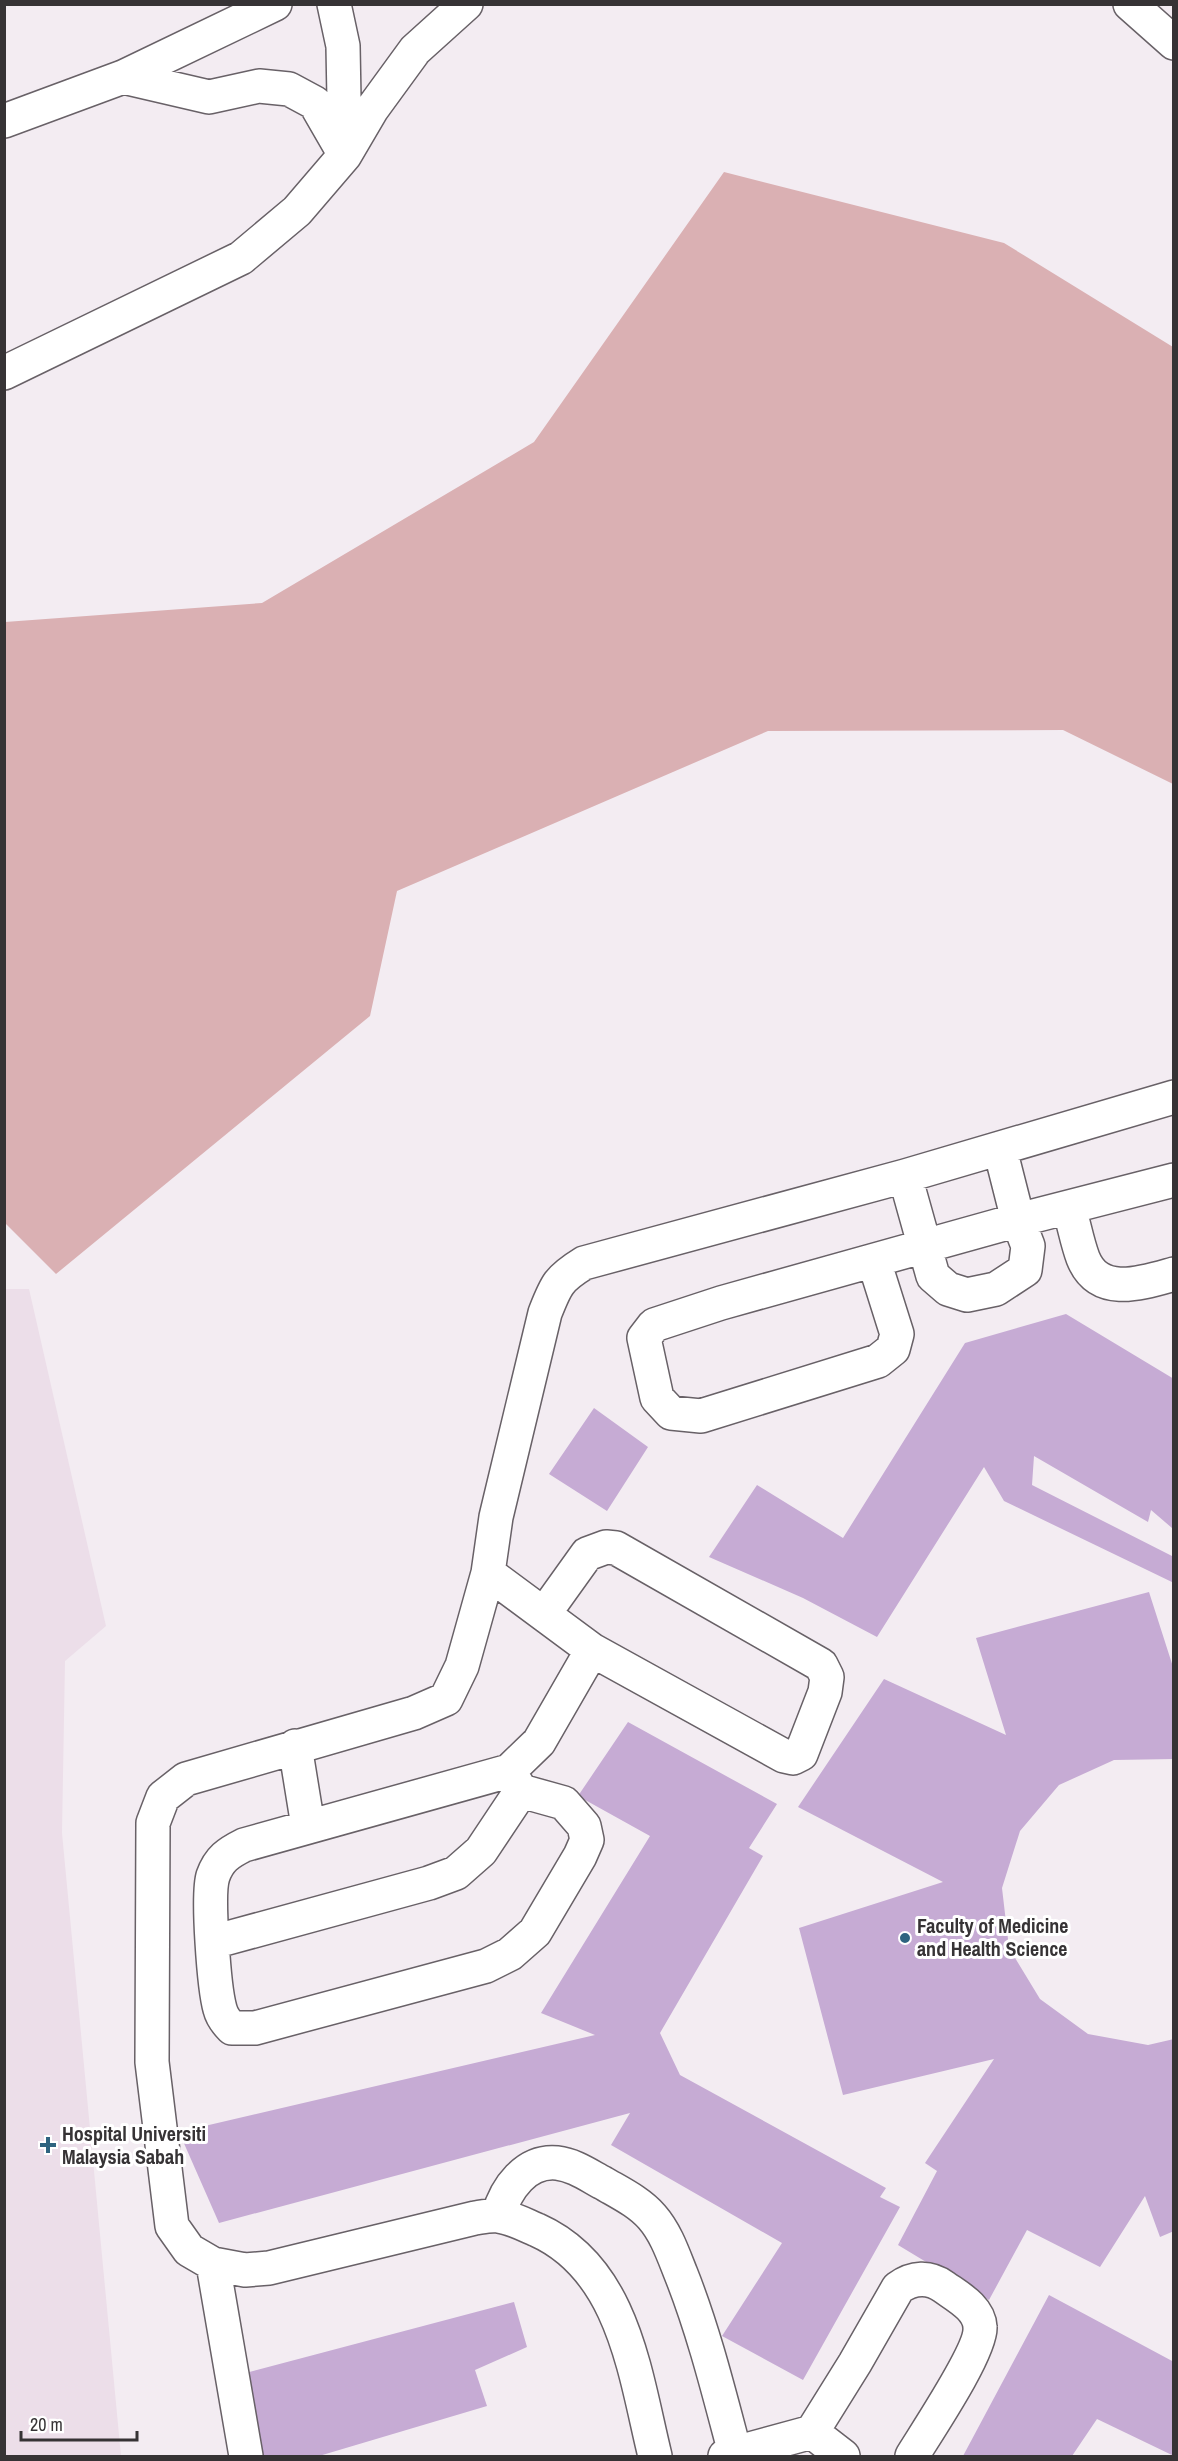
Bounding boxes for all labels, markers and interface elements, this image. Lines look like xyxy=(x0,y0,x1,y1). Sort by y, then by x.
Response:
place label: Faculty of Medicine and Health Science xyxy=(917,1912,1068,1962)
marker: Faculty of Medicine and Health Science xyxy=(898,1931,912,1945)
place label: Hospital Universiti Malaysia Sabah xyxy=(62,2120,206,2170)
marker: Hospital Universiti Malaysia Sabah xyxy=(39,2136,57,2154)
scale bar xyxy=(21,2404,136,2442)
text: 20 m xyxy=(30,2412,63,2437)

